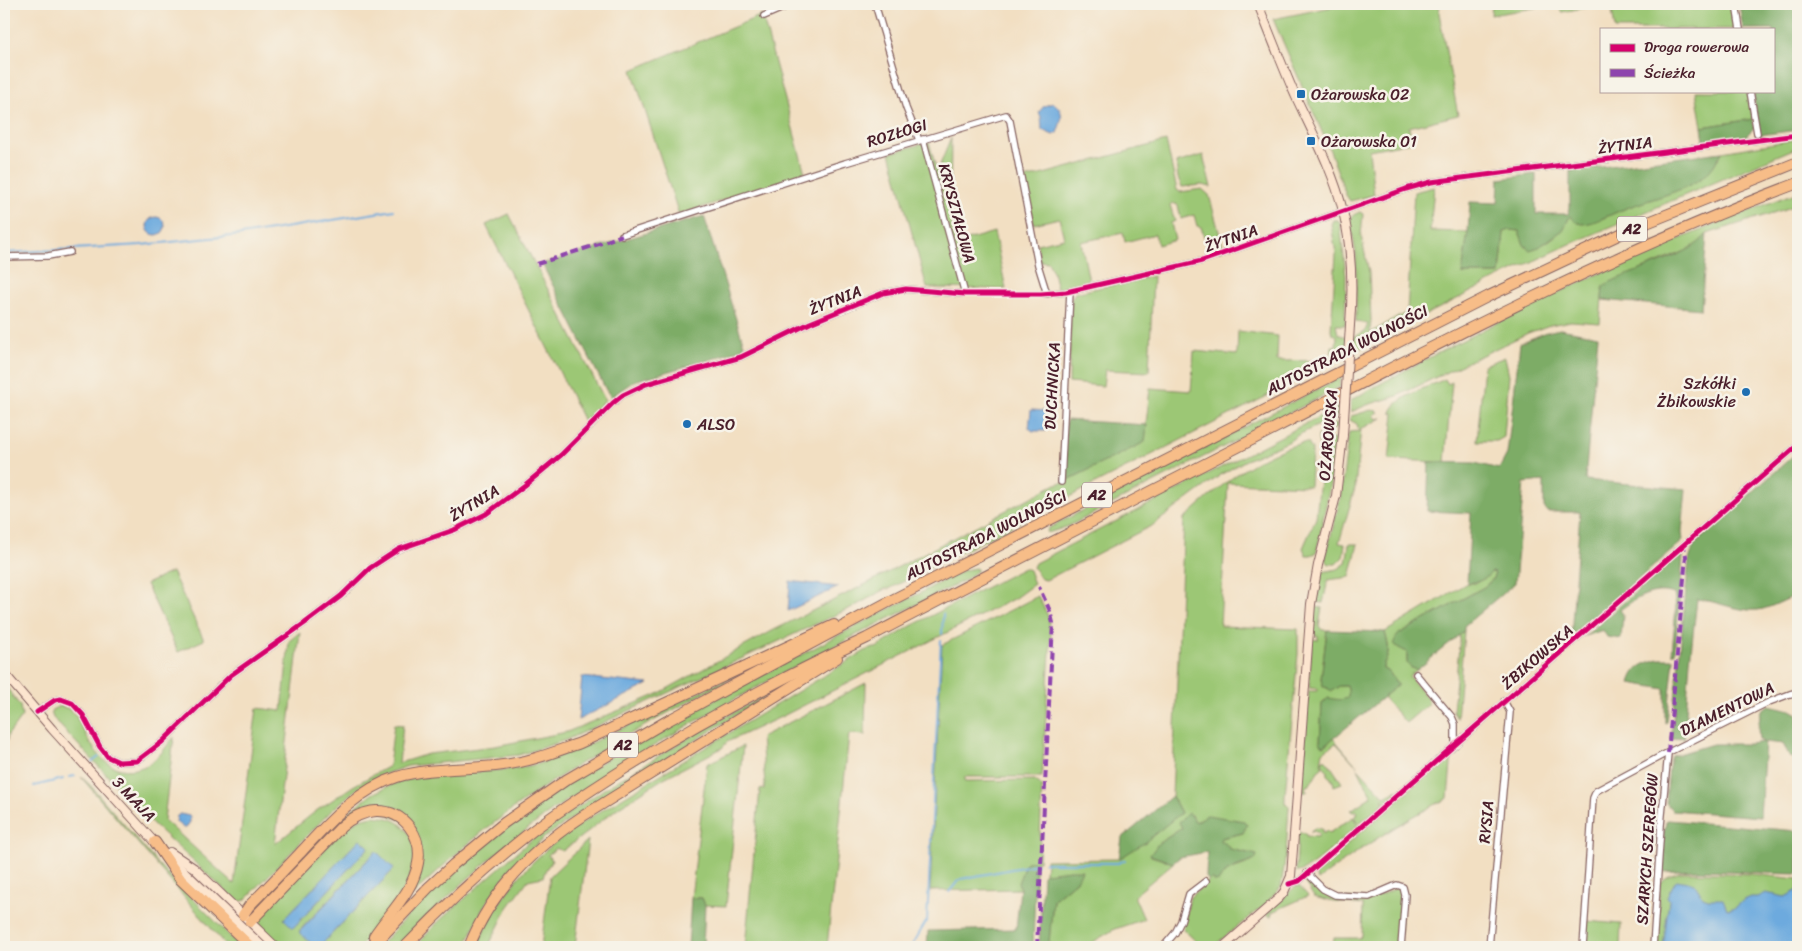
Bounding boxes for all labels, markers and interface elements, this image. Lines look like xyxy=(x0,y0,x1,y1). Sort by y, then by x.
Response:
legend xyxy=(1600,28,1774,92)
text: Droga rowerowa xyxy=(1644,34,1750,60)
text: Ścieżka xyxy=(1644,60,1696,86)
place label: Ożarowska 02 xyxy=(1311,80,1409,109)
marker: Ożarowska 02 xyxy=(1295,88,1307,100)
street label: ROZŁOGI xyxy=(863,110,931,156)
place label: Ożarowska 01 xyxy=(1321,127,1417,156)
street label: ŻYTNIA xyxy=(1596,127,1654,163)
marker: Ożarowska 01 xyxy=(1305,135,1317,147)
street label: KRYSZTAŁOWA xyxy=(930,160,984,266)
street label: ŻYTNIA xyxy=(1200,215,1262,261)
road number: A2 xyxy=(1617,216,1647,242)
street label: ŻYTNIA xyxy=(804,277,866,323)
street label: AUTOSTRADA WOLNOŚCI xyxy=(1260,296,1434,404)
street label: DUCHNICKA xyxy=(1035,342,1069,430)
place label: Szkółki Żbikowskie xyxy=(1657,369,1737,416)
marker: Szkółki Żbikowskie xyxy=(1740,386,1752,398)
street label: OŻAROWSKA xyxy=(1310,388,1346,482)
place label: ALSO xyxy=(696,410,735,439)
marker: ALSO xyxy=(681,418,693,430)
street label: ŻYTNIA xyxy=(443,476,505,530)
street label: AUTOSTRADA WOLNOŚCI xyxy=(899,481,1073,589)
road number: A2 xyxy=(1082,482,1112,508)
street label: ŻBIKOWSKA xyxy=(1494,617,1580,697)
street label: DIAMENTOWA xyxy=(1675,674,1779,744)
road number: A2 xyxy=(608,732,638,758)
street label: 3 MAJA xyxy=(105,769,163,829)
street label: SZARYCH SZEREGÓW xyxy=(1627,772,1667,926)
street label: RYSIA xyxy=(1470,799,1502,845)

